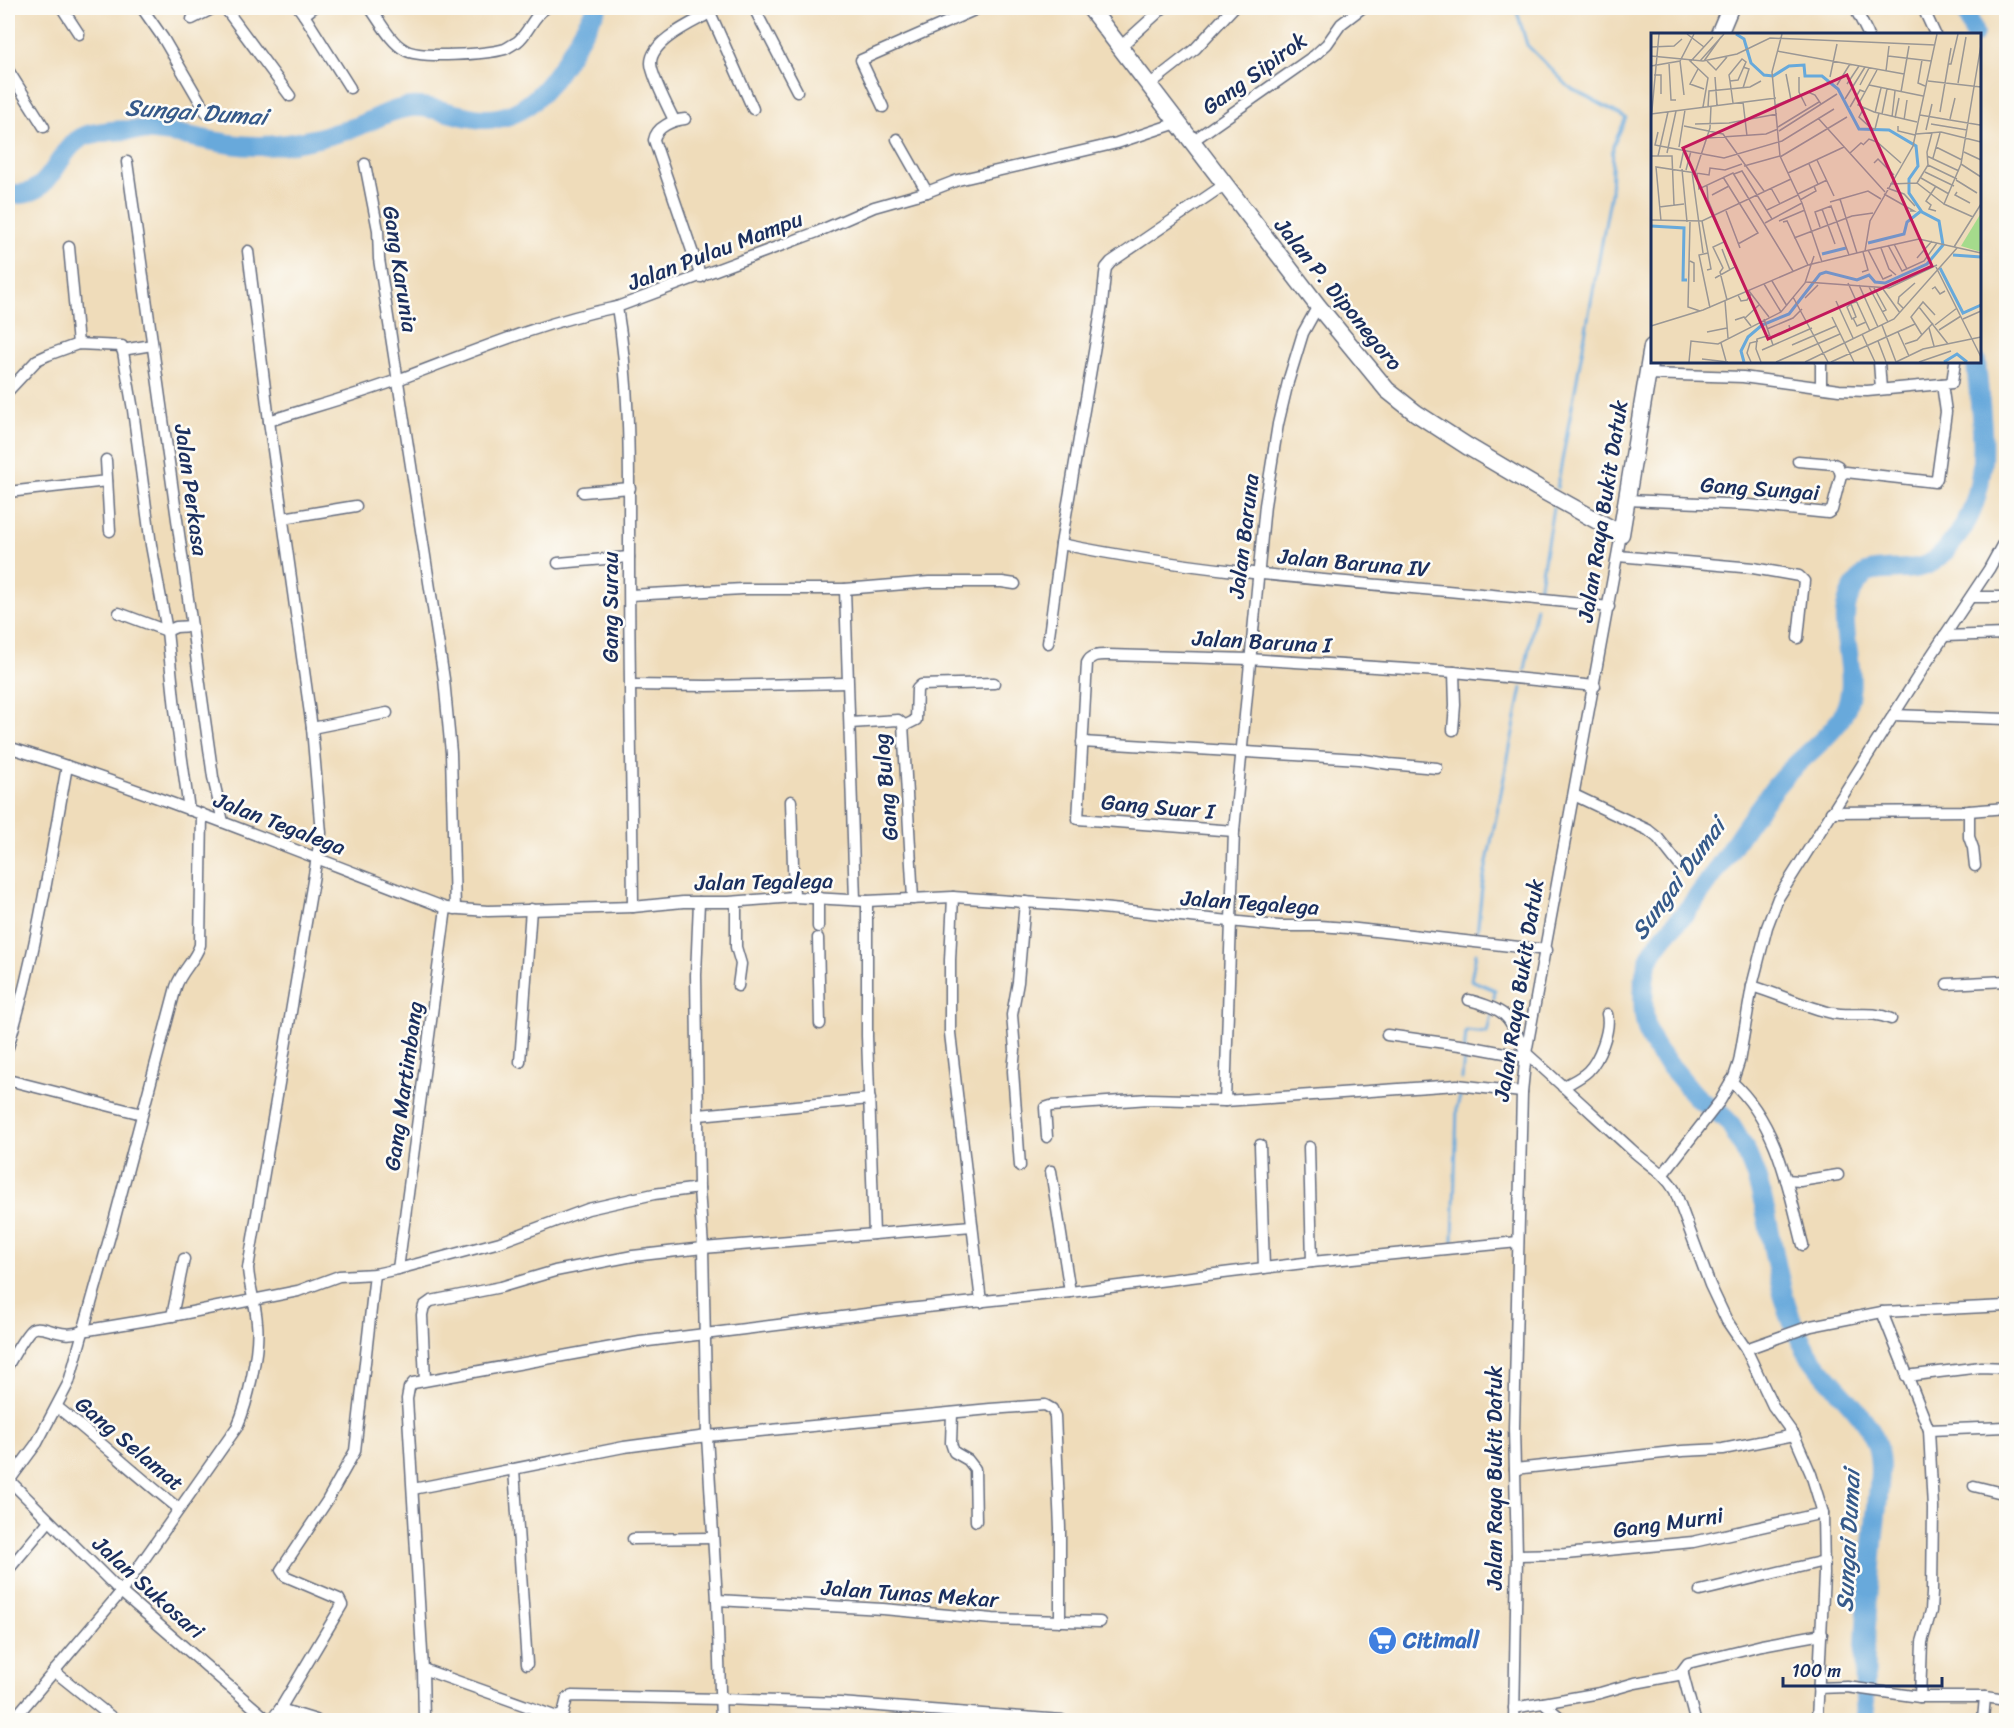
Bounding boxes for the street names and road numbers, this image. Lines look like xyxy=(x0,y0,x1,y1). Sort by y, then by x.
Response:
street label: Gang Sipirok xyxy=(1193,21,1316,125)
street label: Jalan Pulau Mampu xyxy=(621,199,809,302)
street label: Gang Karunia xyxy=(371,203,430,336)
street label: Jalan P. Diponegoro xyxy=(1264,208,1413,380)
street label: Jalan Raya Bukit Datuk xyxy=(1566,397,1639,626)
street label: Jalan Perkasa xyxy=(163,421,220,559)
street label: Gang Sungai xyxy=(1699,465,1822,512)
street label: Jalan Baruna xyxy=(1216,471,1271,602)
street label: Jalan Baruna IV xyxy=(1275,536,1433,589)
street label: Gang Surau xyxy=(591,551,630,662)
street label: Jalan Baruna I xyxy=(1190,618,1334,665)
street label: Gang Bulog xyxy=(861,732,910,842)
street label: Jalan Tegalega xyxy=(207,780,351,866)
street label: Gang Suar I xyxy=(1100,782,1217,831)
street label: Jalan Tegalega xyxy=(693,861,834,902)
street label: Jalan Raya Bukit Datuk xyxy=(1482,876,1555,1105)
street label: Jalan Tegalega xyxy=(1179,878,1320,927)
street label: Gang Martimbang xyxy=(372,999,435,1173)
street label: Jalan Raya Bukit Datuk xyxy=(1475,1366,1514,1591)
street label: Gang Selamat xyxy=(66,1386,194,1501)
street label: Gang Murni xyxy=(1610,1495,1727,1550)
street label: Jalan Sukosari xyxy=(82,1525,215,1650)
street label: Jalan Tunas Mekar xyxy=(819,1568,1001,1619)

